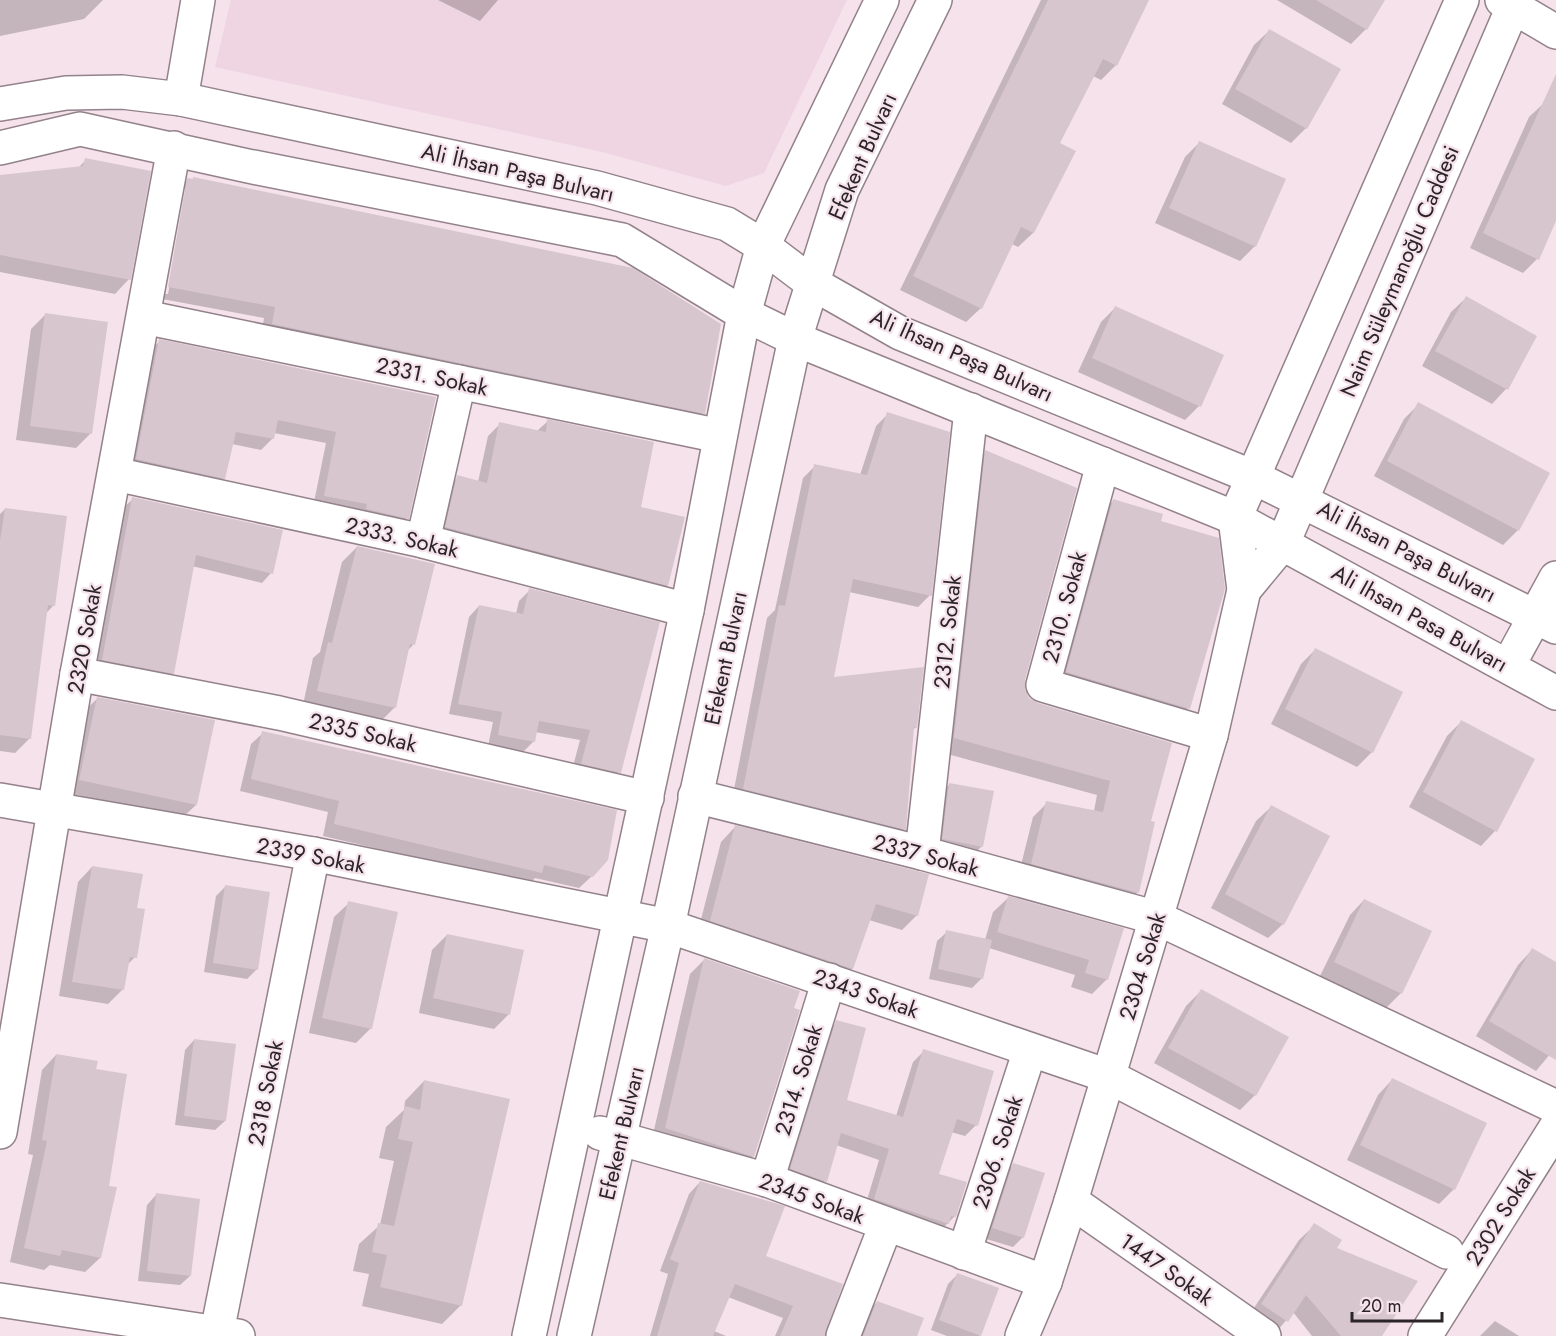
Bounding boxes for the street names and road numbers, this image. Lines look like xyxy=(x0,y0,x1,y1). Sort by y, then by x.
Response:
street label: Efekent Bulvarı xyxy=(820,87,904,225)
street label: Ali İhsan Paşa Bulvarı xyxy=(418,134,618,210)
street label: Naim Süleymanoğlu Caddesi xyxy=(1331,140,1467,402)
street label: Ali İhsan Paşa Bulvarı xyxy=(866,300,1058,410)
street label: 2331. Sokak xyxy=(373,349,491,404)
street label: Ali İhsan Paşa Bulvarı xyxy=(1312,492,1502,610)
street label: 2333. Sokak xyxy=(342,508,462,566)
street label: 2310. Sokak xyxy=(1034,547,1094,667)
street label: Ali Ihsan Pasa Bulvarı xyxy=(1326,556,1514,680)
street label: 2312. Sokak xyxy=(925,573,969,690)
street label: 2320 Sokak xyxy=(59,581,109,696)
street label: Efekent Bulvarı xyxy=(695,588,755,728)
street label: 2335 Sokak xyxy=(306,704,420,760)
street label: 2337 Sokak xyxy=(870,826,983,885)
street label: 2339 Sokak xyxy=(254,829,368,881)
street label: 2304 Sokak xyxy=(1110,908,1174,1024)
street label: 2343 Sokak xyxy=(809,960,924,1026)
street label: 2314. Sokak xyxy=(766,1020,830,1139)
street label: 2318 Sokak xyxy=(239,1037,291,1149)
street label: Efekent Bulvarı xyxy=(590,1063,652,1203)
street label: 2306. Sokak xyxy=(964,1091,1030,1213)
street label: 2302 Sokak xyxy=(1457,1160,1543,1271)
street label: 2345 Sokak xyxy=(755,1164,870,1232)
street label: 1447 Sokak xyxy=(1114,1225,1221,1313)

